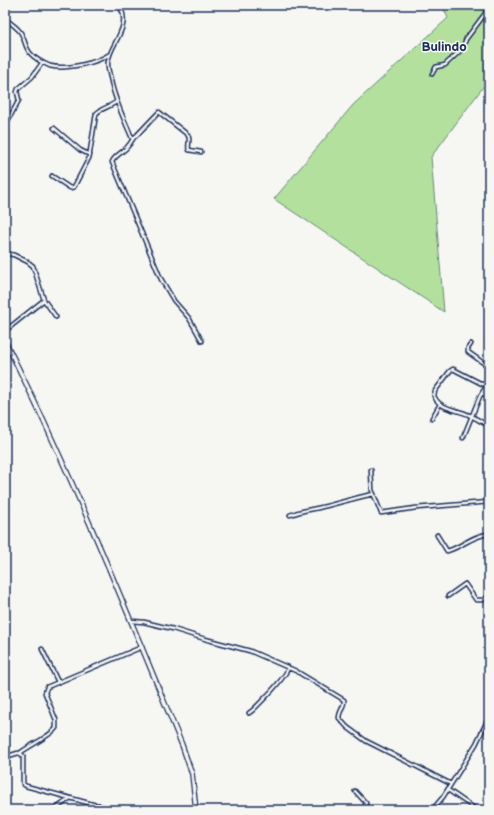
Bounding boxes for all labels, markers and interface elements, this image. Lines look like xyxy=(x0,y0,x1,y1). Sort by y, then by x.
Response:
district label: Bulindo xyxy=(421,39,467,55)

